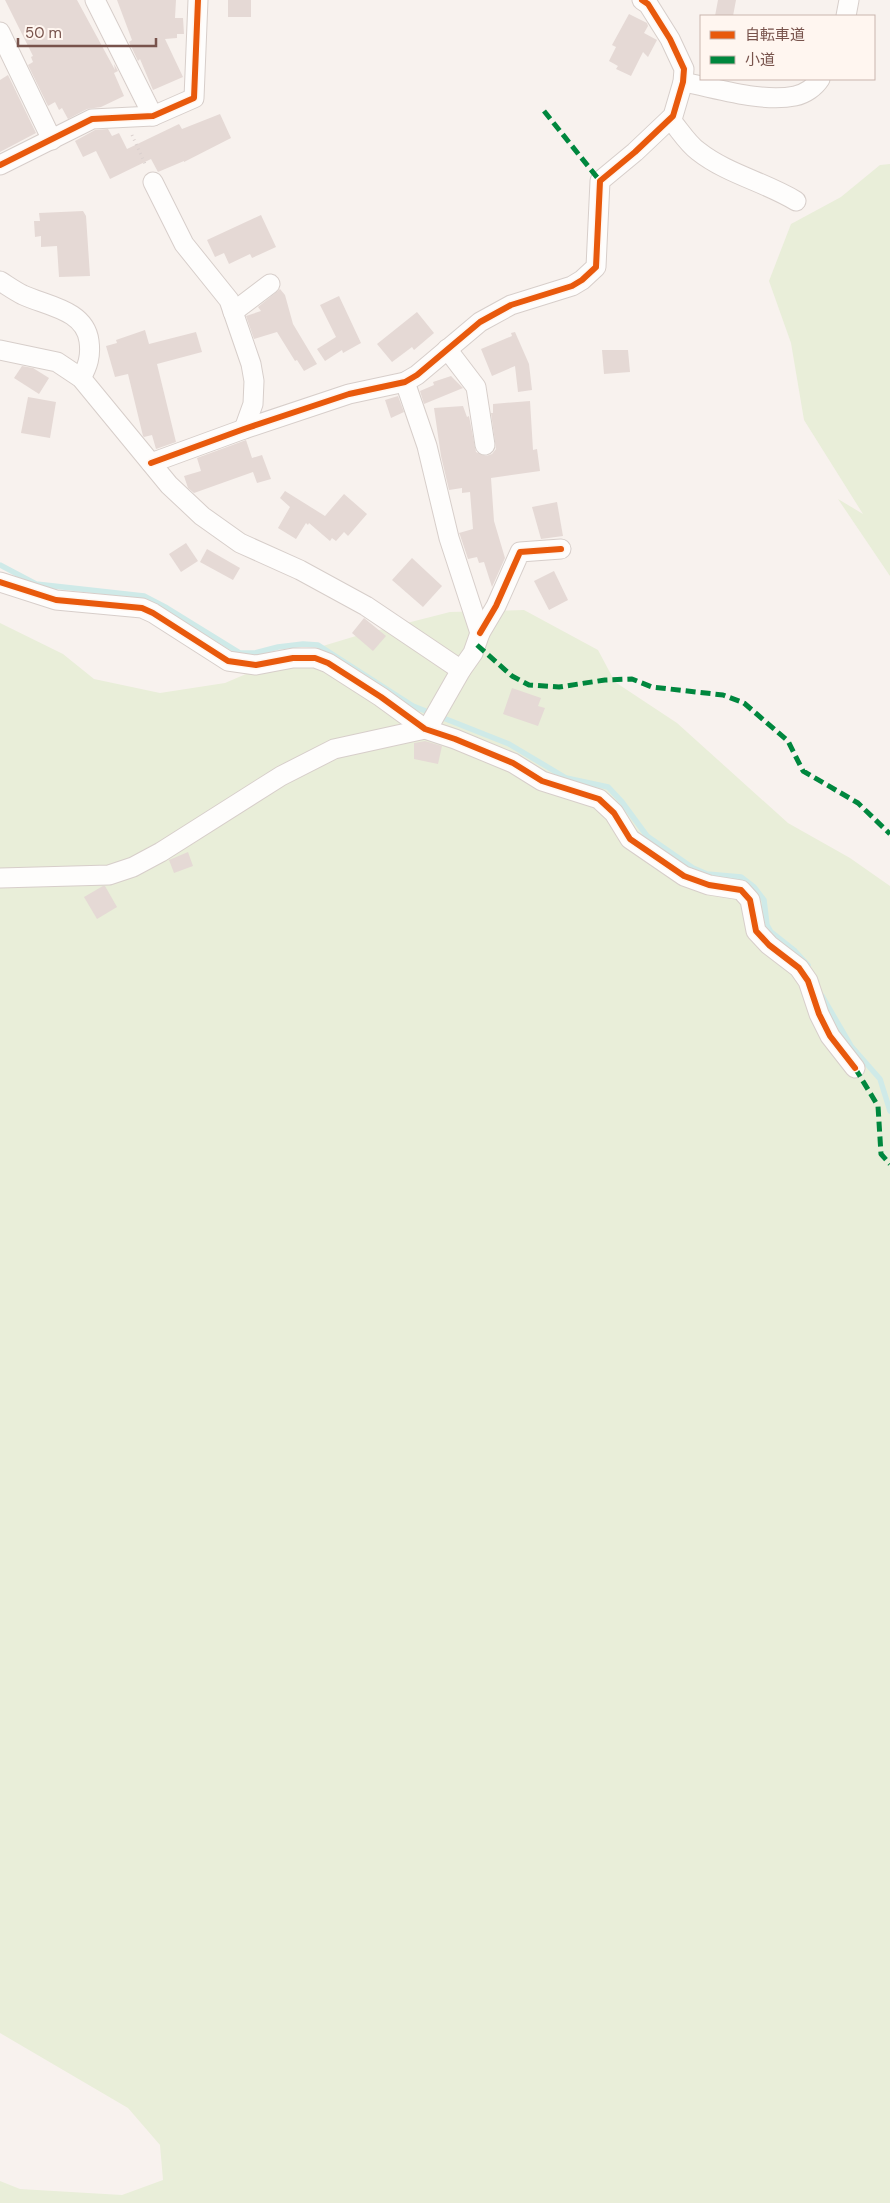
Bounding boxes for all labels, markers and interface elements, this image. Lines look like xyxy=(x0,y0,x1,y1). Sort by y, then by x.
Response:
scale bar xyxy=(18,15,155,47)
legend xyxy=(700,15,875,80)
text: 50 m xyxy=(25,23,62,43)
text: 自転車道 xyxy=(745,25,805,45)
text: 小道 xyxy=(745,50,775,70)

